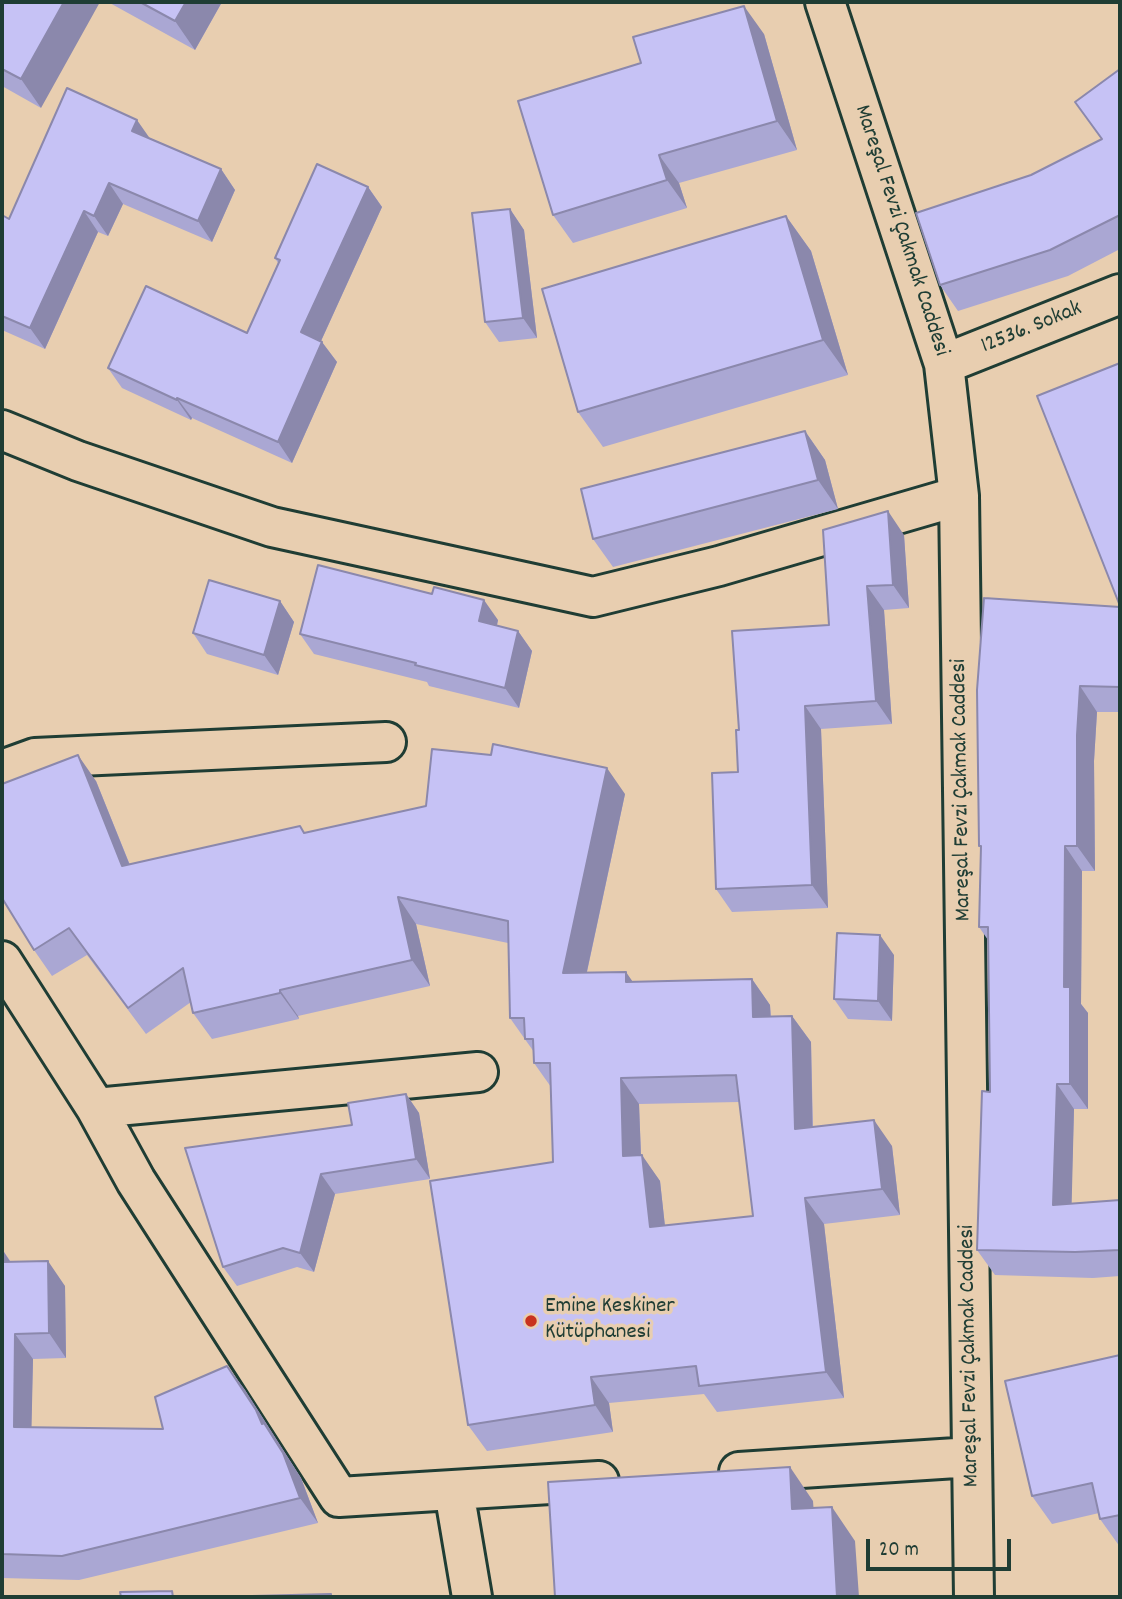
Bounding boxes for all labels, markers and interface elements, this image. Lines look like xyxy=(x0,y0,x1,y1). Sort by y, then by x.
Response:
street label: Mareşal Fevzi Çakmak Caddesi xyxy=(846,102,954,360)
street label: 12536. Sokak xyxy=(978,296,1086,362)
street label: Mareşal Fevzi Çakmak Caddesi xyxy=(947,659,979,921)
street label: Mareşal Fevzi Çakmak Caddesi xyxy=(955,1225,987,1487)
place label: Emine Keskiner Kütüphanesi xyxy=(545,1294,675,1348)
marker: Emine Keskiner Kütüphanesi xyxy=(523,1313,539,1329)
scale bar xyxy=(870,1526,1015,1570)
text: 20 m xyxy=(879,1536,919,1566)

